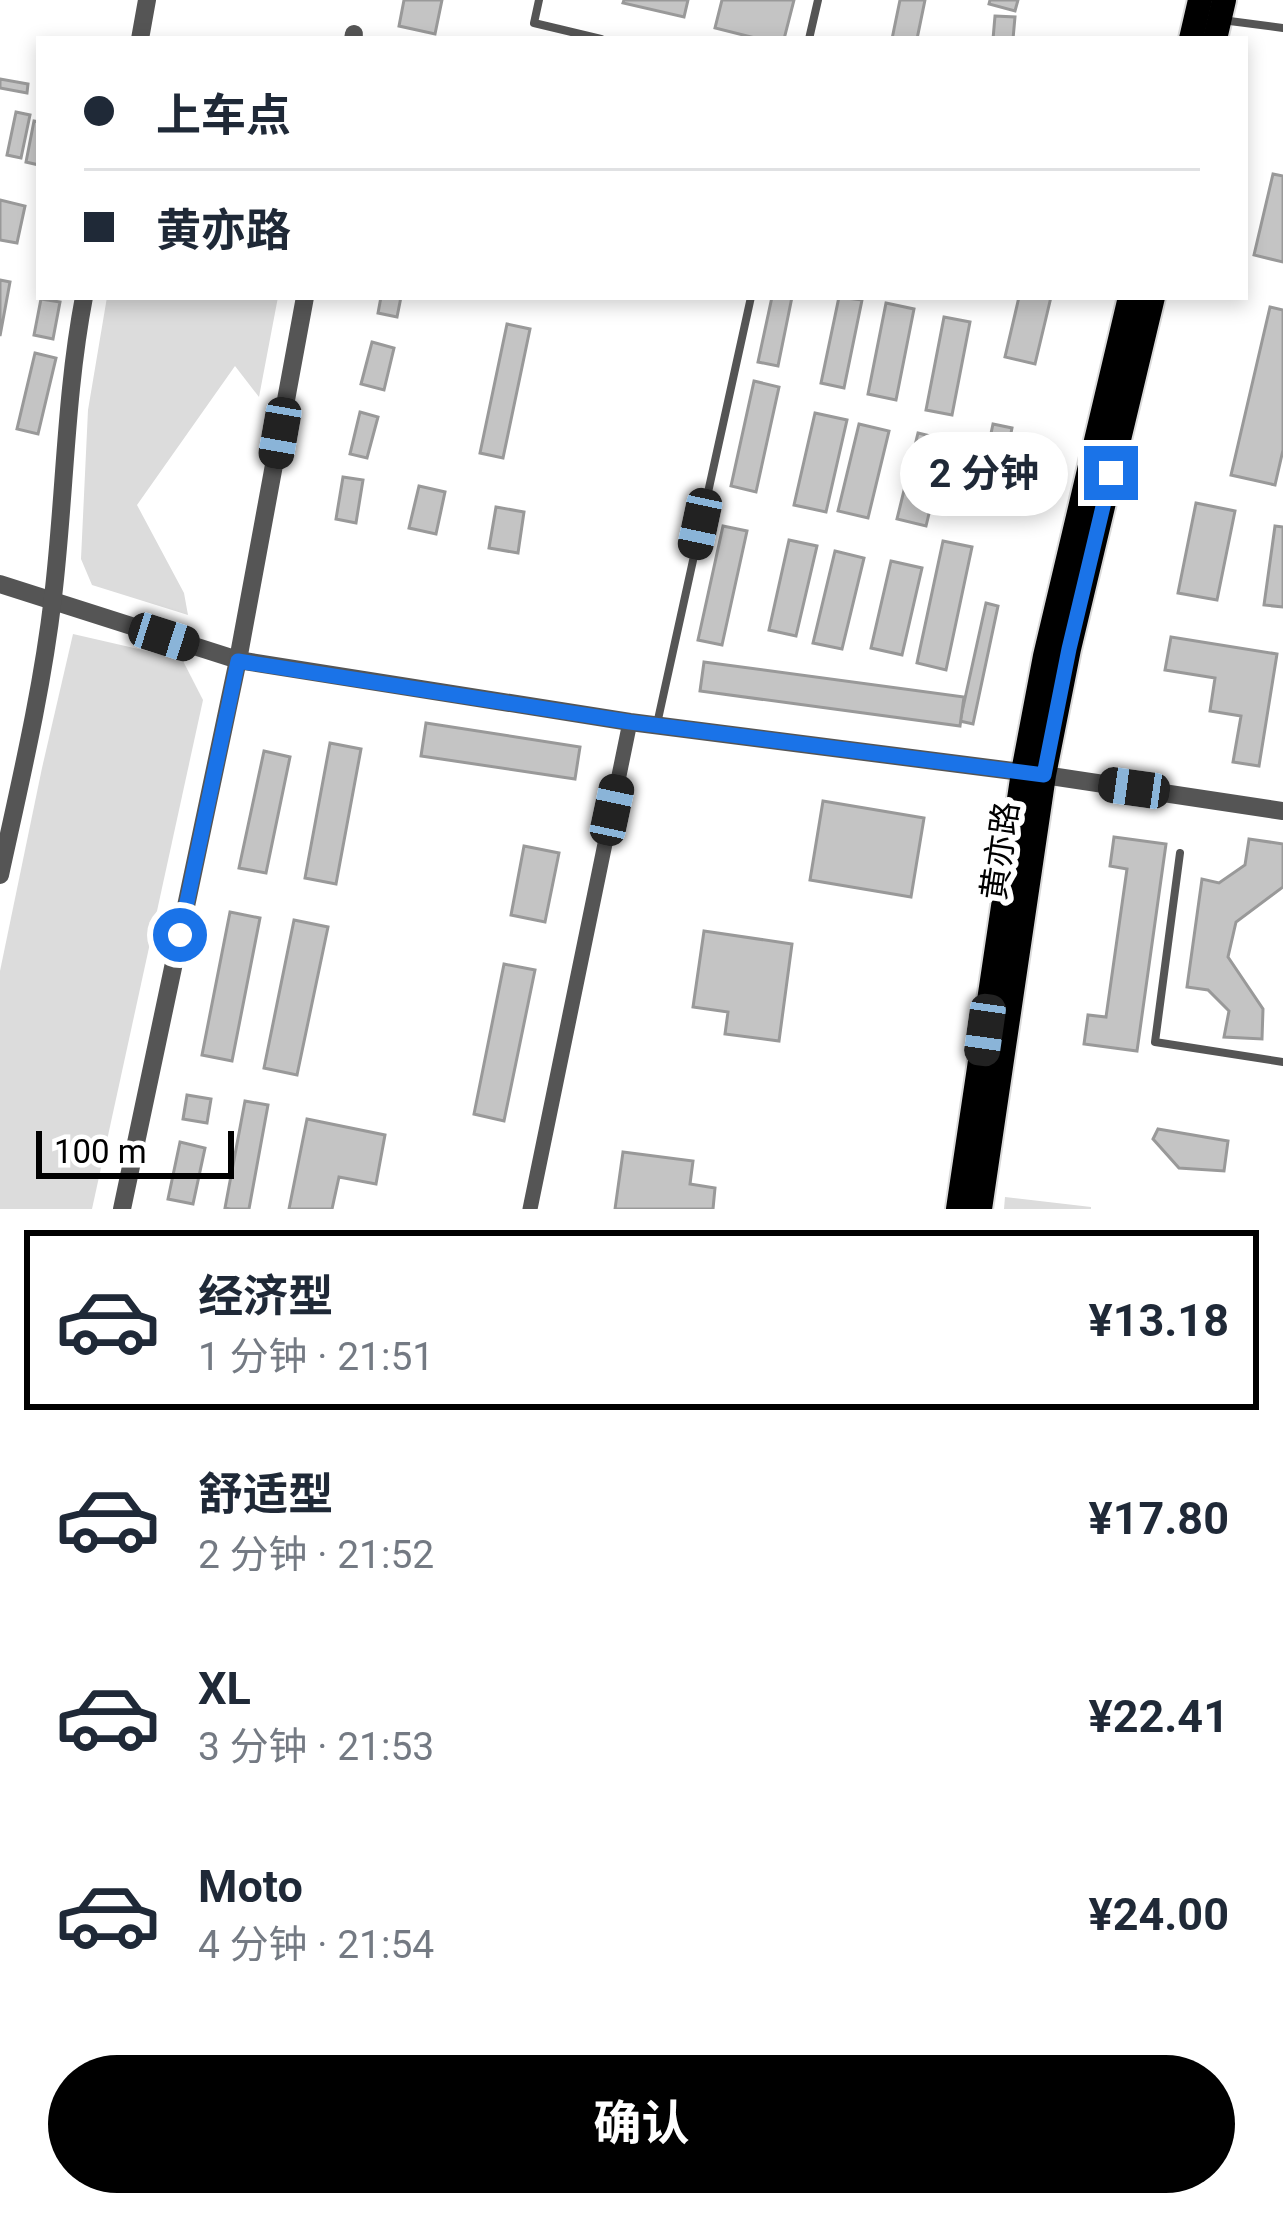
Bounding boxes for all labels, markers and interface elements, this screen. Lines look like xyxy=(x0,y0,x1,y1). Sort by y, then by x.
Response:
text: 上车点 xyxy=(156,89,291,142)
text: 黄亦路 xyxy=(156,204,291,257)
car xyxy=(256,394,304,472)
callout: 2 分钟 xyxy=(901,431,1069,515)
route end xyxy=(1084,446,1138,500)
text: 2 分钟 xyxy=(929,451,1039,497)
car xyxy=(675,485,725,563)
car xyxy=(124,609,204,665)
car xyxy=(1096,765,1172,811)
car xyxy=(587,771,637,849)
street label: 黄亦路 xyxy=(974,799,1026,903)
route start xyxy=(153,908,207,962)
car xyxy=(962,992,1008,1068)
scale bar xyxy=(36,1125,234,1178)
text: 100 m xyxy=(54,1132,147,1171)
icon: car xyxy=(54,1266,162,1374)
text: 经济型 xyxy=(198,1270,333,1323)
text: ¥13.18 xyxy=(1089,1294,1229,1347)
text: 1 分钟 · 21:51 xyxy=(198,1334,434,1380)
icon: car xyxy=(54,1464,162,1572)
text: 舒适型 xyxy=(198,1468,333,1521)
text: ¥17.80 xyxy=(1089,1492,1229,1545)
text: 2 分钟 · 21:52 xyxy=(198,1532,434,1578)
icon: car xyxy=(54,1662,162,1770)
text: XL xyxy=(198,1662,251,1715)
text: ¥22.41 xyxy=(1089,1690,1229,1743)
text: 3 分钟 · 21:53 xyxy=(198,1724,434,1770)
icon: car xyxy=(54,1860,162,1968)
text: Moto xyxy=(198,1860,303,1913)
text: ¥24.00 xyxy=(1089,1888,1229,1941)
text: 4 分钟 · 21:54 xyxy=(198,1922,434,1968)
button: 确认 xyxy=(48,2055,1235,2193)

